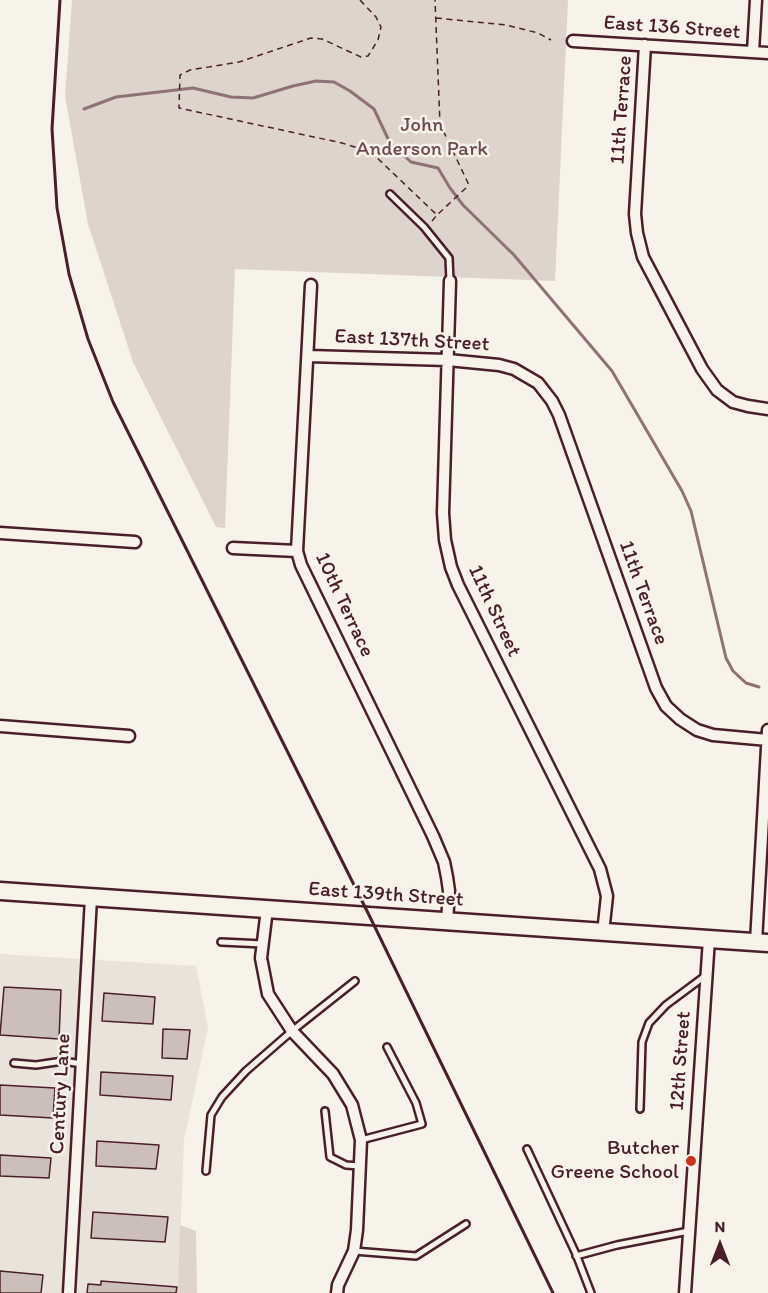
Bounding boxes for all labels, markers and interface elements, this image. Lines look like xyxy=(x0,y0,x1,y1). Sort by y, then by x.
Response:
street label: East 136 Street xyxy=(603,11,741,45)
street label: 11th Terrace xyxy=(606,55,638,165)
park label: John Anderson Park xyxy=(356,113,488,163)
street label: East 137th Street xyxy=(334,324,490,358)
street label: 11th Terrace xyxy=(612,537,674,649)
street label: 10th Terrace xyxy=(309,549,379,661)
street label: 11th Street xyxy=(462,561,526,661)
street label: East 139th Street xyxy=(308,877,464,913)
street label: 12th Street xyxy=(665,1010,697,1112)
street label: Century Lane xyxy=(45,1033,77,1155)
place label: Butcher Greene School xyxy=(550,1136,679,1186)
marker: Butcher Greene School xyxy=(684,1154,698,1168)
north arrow xyxy=(690,1215,750,1275)
text: N xyxy=(715,1217,725,1236)

